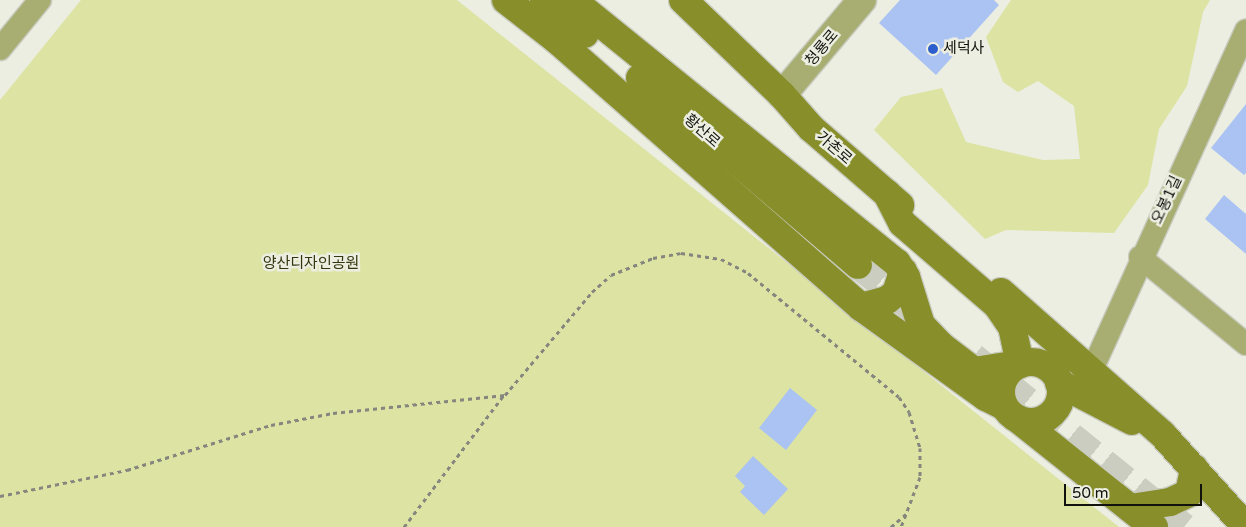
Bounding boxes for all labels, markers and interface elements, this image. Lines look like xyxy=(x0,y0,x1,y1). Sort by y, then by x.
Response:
street label: 청룡로 xyxy=(802,26,842,70)
place label: 세덕사 xyxy=(943,40,984,58)
marker: 세덕사 xyxy=(927,43,939,55)
street label: 황산로 xyxy=(680,111,724,151)
street label: 가촌로 xyxy=(812,128,856,168)
street label: 오봉1길 xyxy=(1148,173,1186,227)
park label: 양산디자인공원 xyxy=(263,255,359,273)
scale bar xyxy=(1066,474,1204,506)
text: 50 m xyxy=(1072,484,1109,502)

